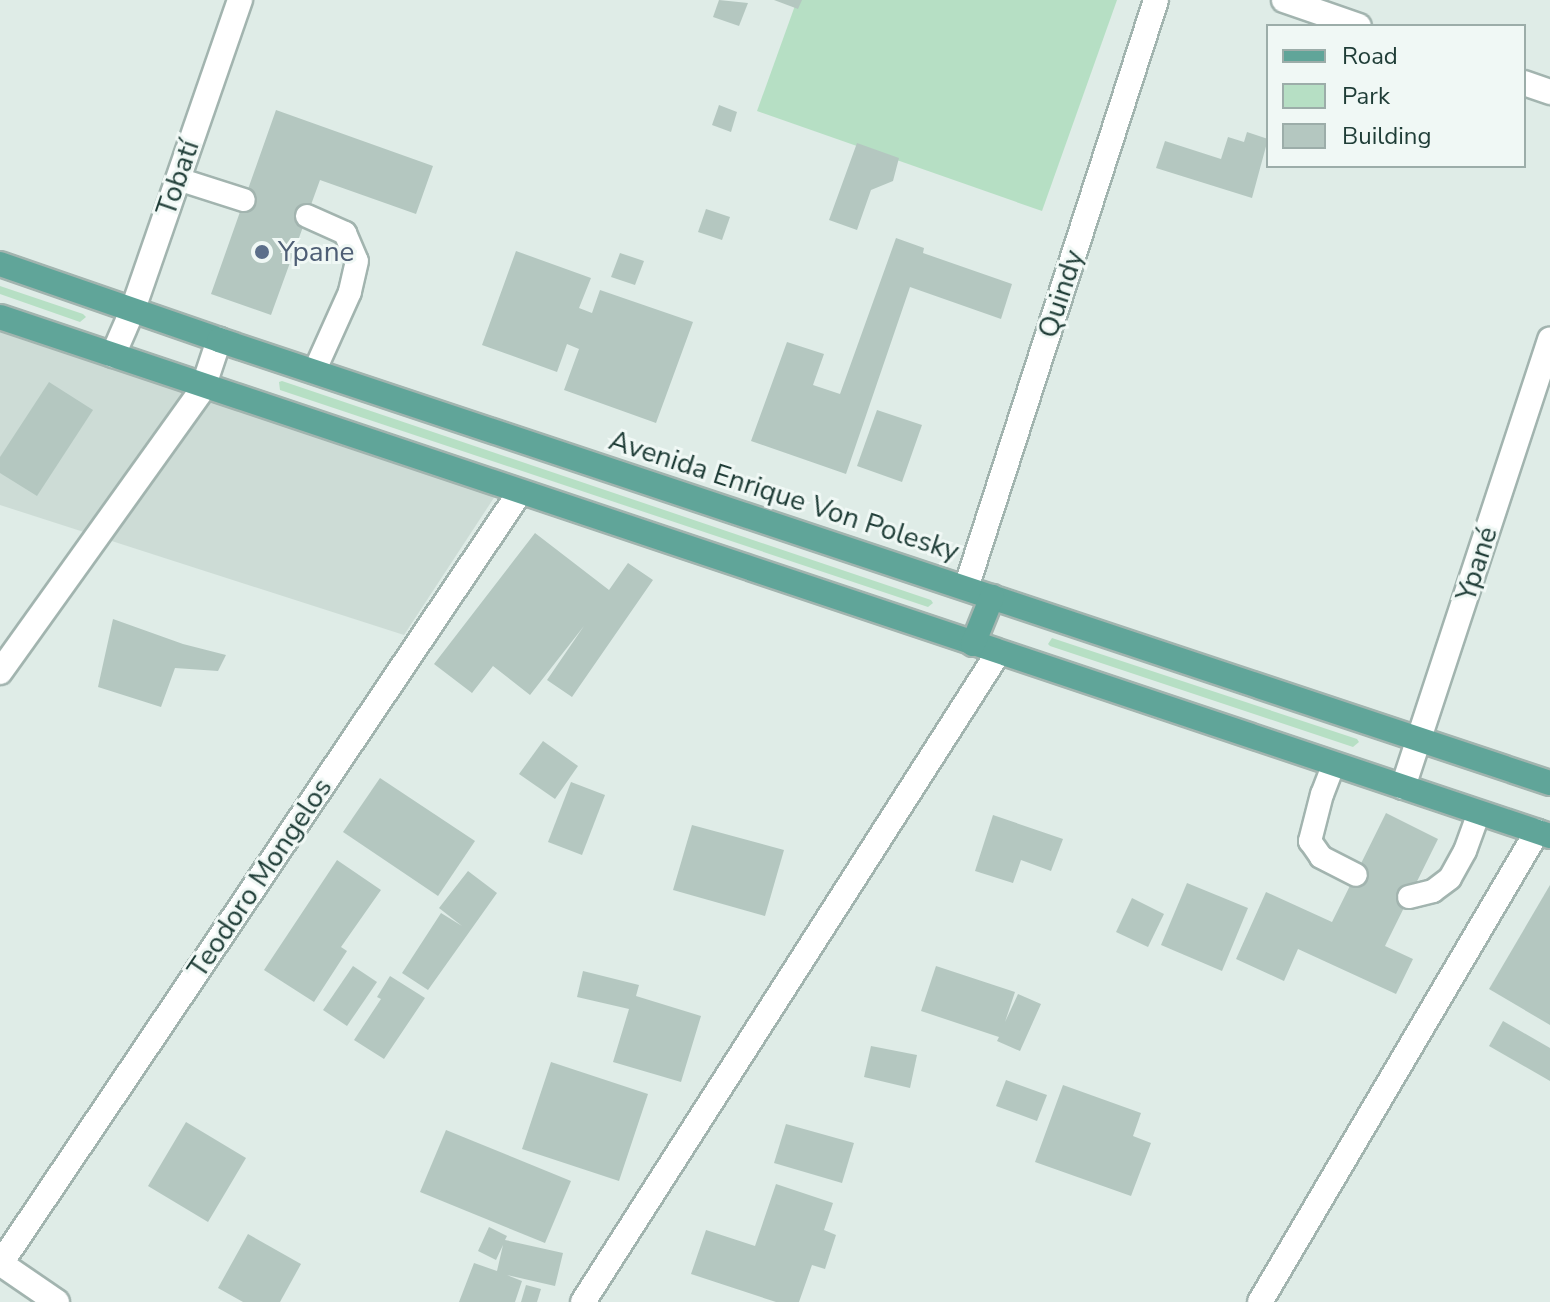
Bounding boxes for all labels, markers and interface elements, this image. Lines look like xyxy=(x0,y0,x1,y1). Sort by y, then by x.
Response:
legend xyxy=(1266,24,1526,168)
text: Road xyxy=(1342,40,1398,72)
text: Park xyxy=(1342,80,1390,112)
text: Building xyxy=(1342,120,1432,152)
street label: Tobatí xyxy=(149,136,207,220)
place label: Ypane xyxy=(278,235,355,269)
marker: Ypane xyxy=(253,243,271,261)
street label: Quindy xyxy=(1031,246,1091,342)
street label: Avenida Enrique Von Polesky xyxy=(605,423,963,569)
street label: Ypané xyxy=(1449,522,1505,606)
street label: Teodoro Mongelos xyxy=(181,772,339,984)

